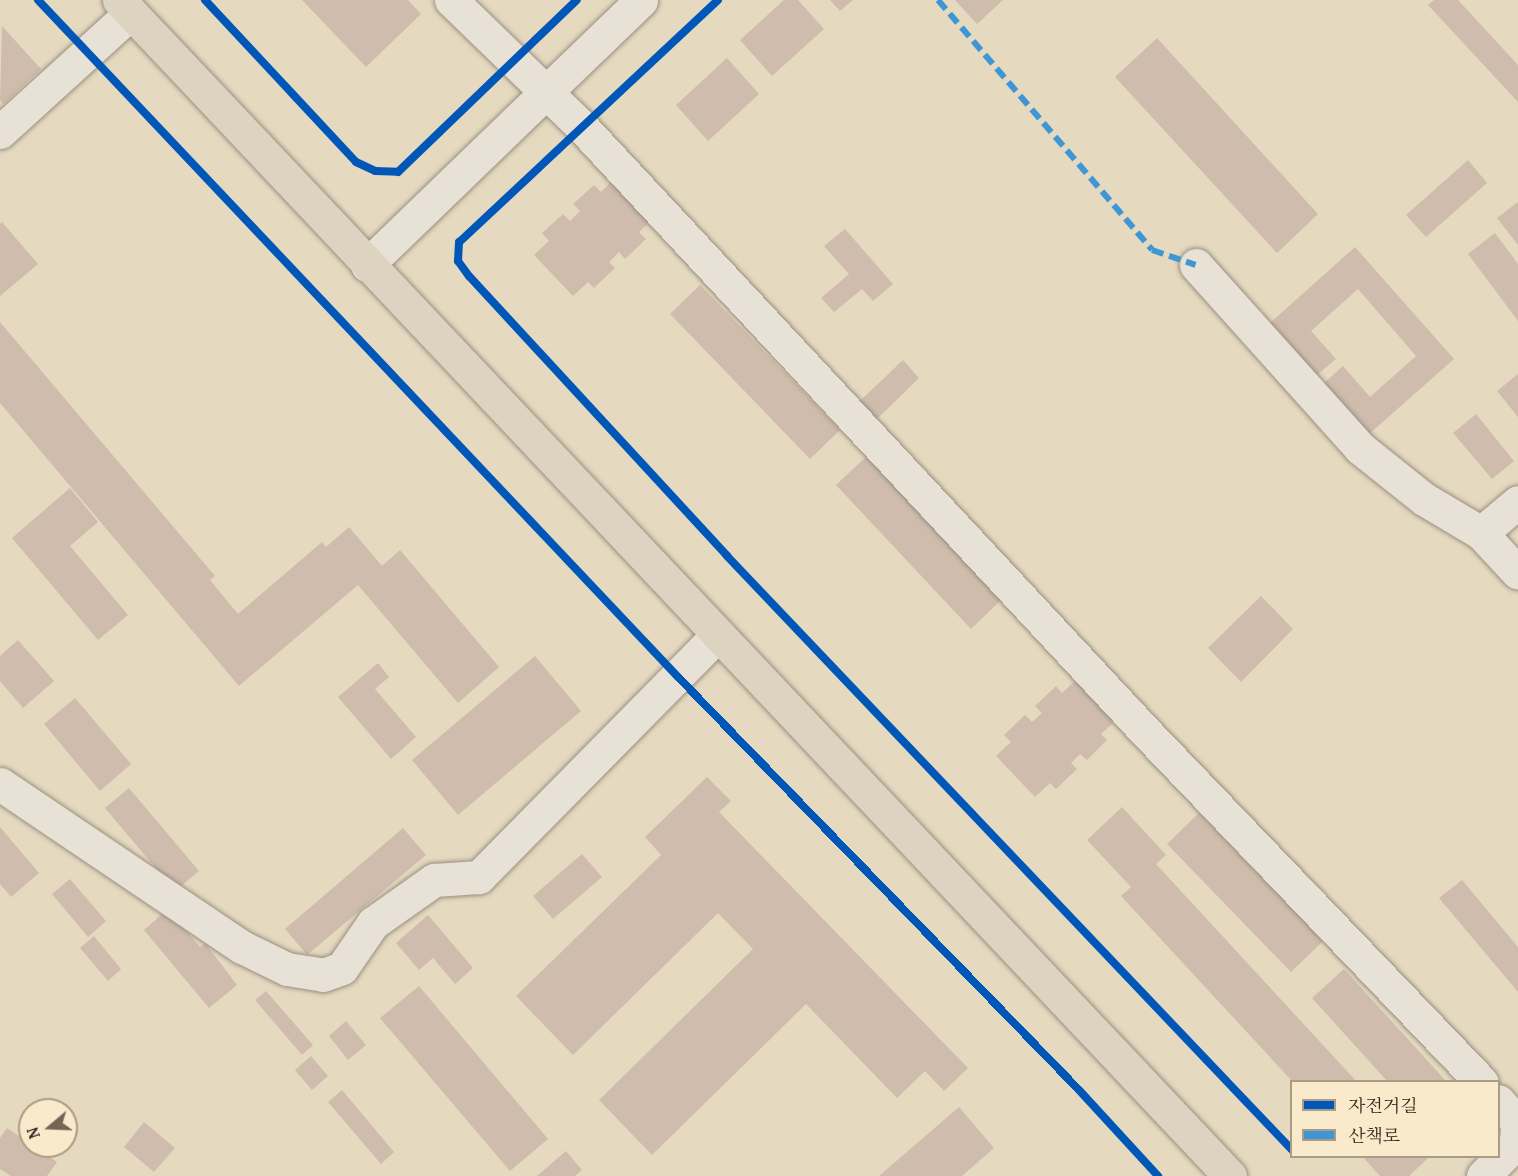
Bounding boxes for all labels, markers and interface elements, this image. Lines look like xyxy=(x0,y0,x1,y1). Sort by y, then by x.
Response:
legend xyxy=(1290,1080,1500,1158)
text: 자전거길 xyxy=(1348,1092,1418,1119)
north arrow xyxy=(18,1098,78,1158)
text: 산책로 xyxy=(1348,1122,1400,1149)
text: N xyxy=(20,1124,46,1142)

